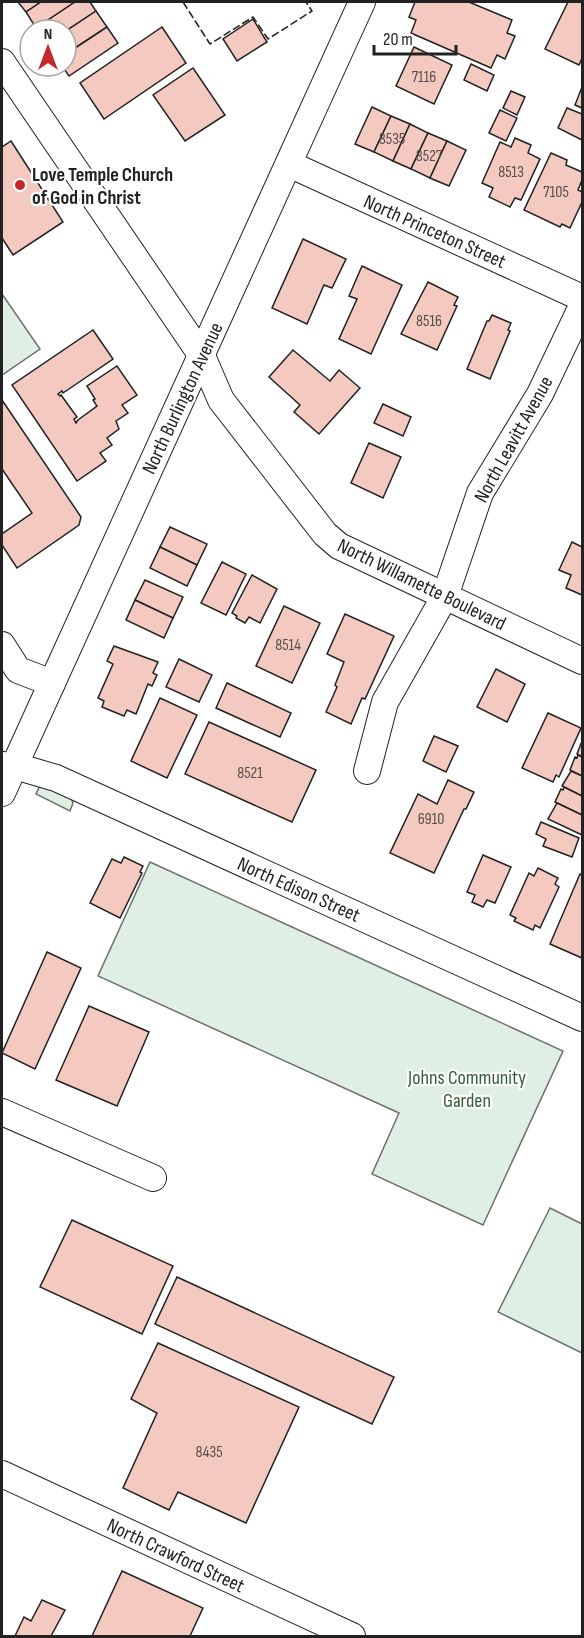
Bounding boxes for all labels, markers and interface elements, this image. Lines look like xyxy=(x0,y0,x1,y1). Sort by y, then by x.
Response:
north arrow xyxy=(18,18,78,78)
scale bar xyxy=(374,18,456,56)
text: N xyxy=(44,25,52,44)
text: 20 m xyxy=(383,29,413,50)
house number: 7116 xyxy=(412,68,436,87)
house number: 8535 xyxy=(379,130,405,149)
house number: 8527 xyxy=(416,147,443,166)
place label: Love Temple Church of God in Christ xyxy=(32,163,173,210)
house number: 8513 xyxy=(498,163,524,182)
marker: Love Temple Church of God in Christ xyxy=(13,178,27,192)
house number: 7105 xyxy=(543,183,569,202)
street label: North Princeton Street xyxy=(360,190,509,274)
house number: 8516 xyxy=(416,312,442,331)
street label: North Burlington Avenue xyxy=(137,319,229,478)
street label: North Leavitt Avenue xyxy=(469,372,559,507)
street label: North Willamette Boulevard xyxy=(333,534,510,636)
house number: 8514 xyxy=(275,636,301,655)
house number: 8521 xyxy=(237,764,263,783)
house number: 6910 xyxy=(418,810,444,829)
street label: North Edison Street xyxy=(233,852,364,928)
park label: Johns Community Garden xyxy=(407,1066,526,1113)
house number: 8435 xyxy=(195,1443,223,1462)
street label: North Crawford Street xyxy=(103,1514,248,1598)

